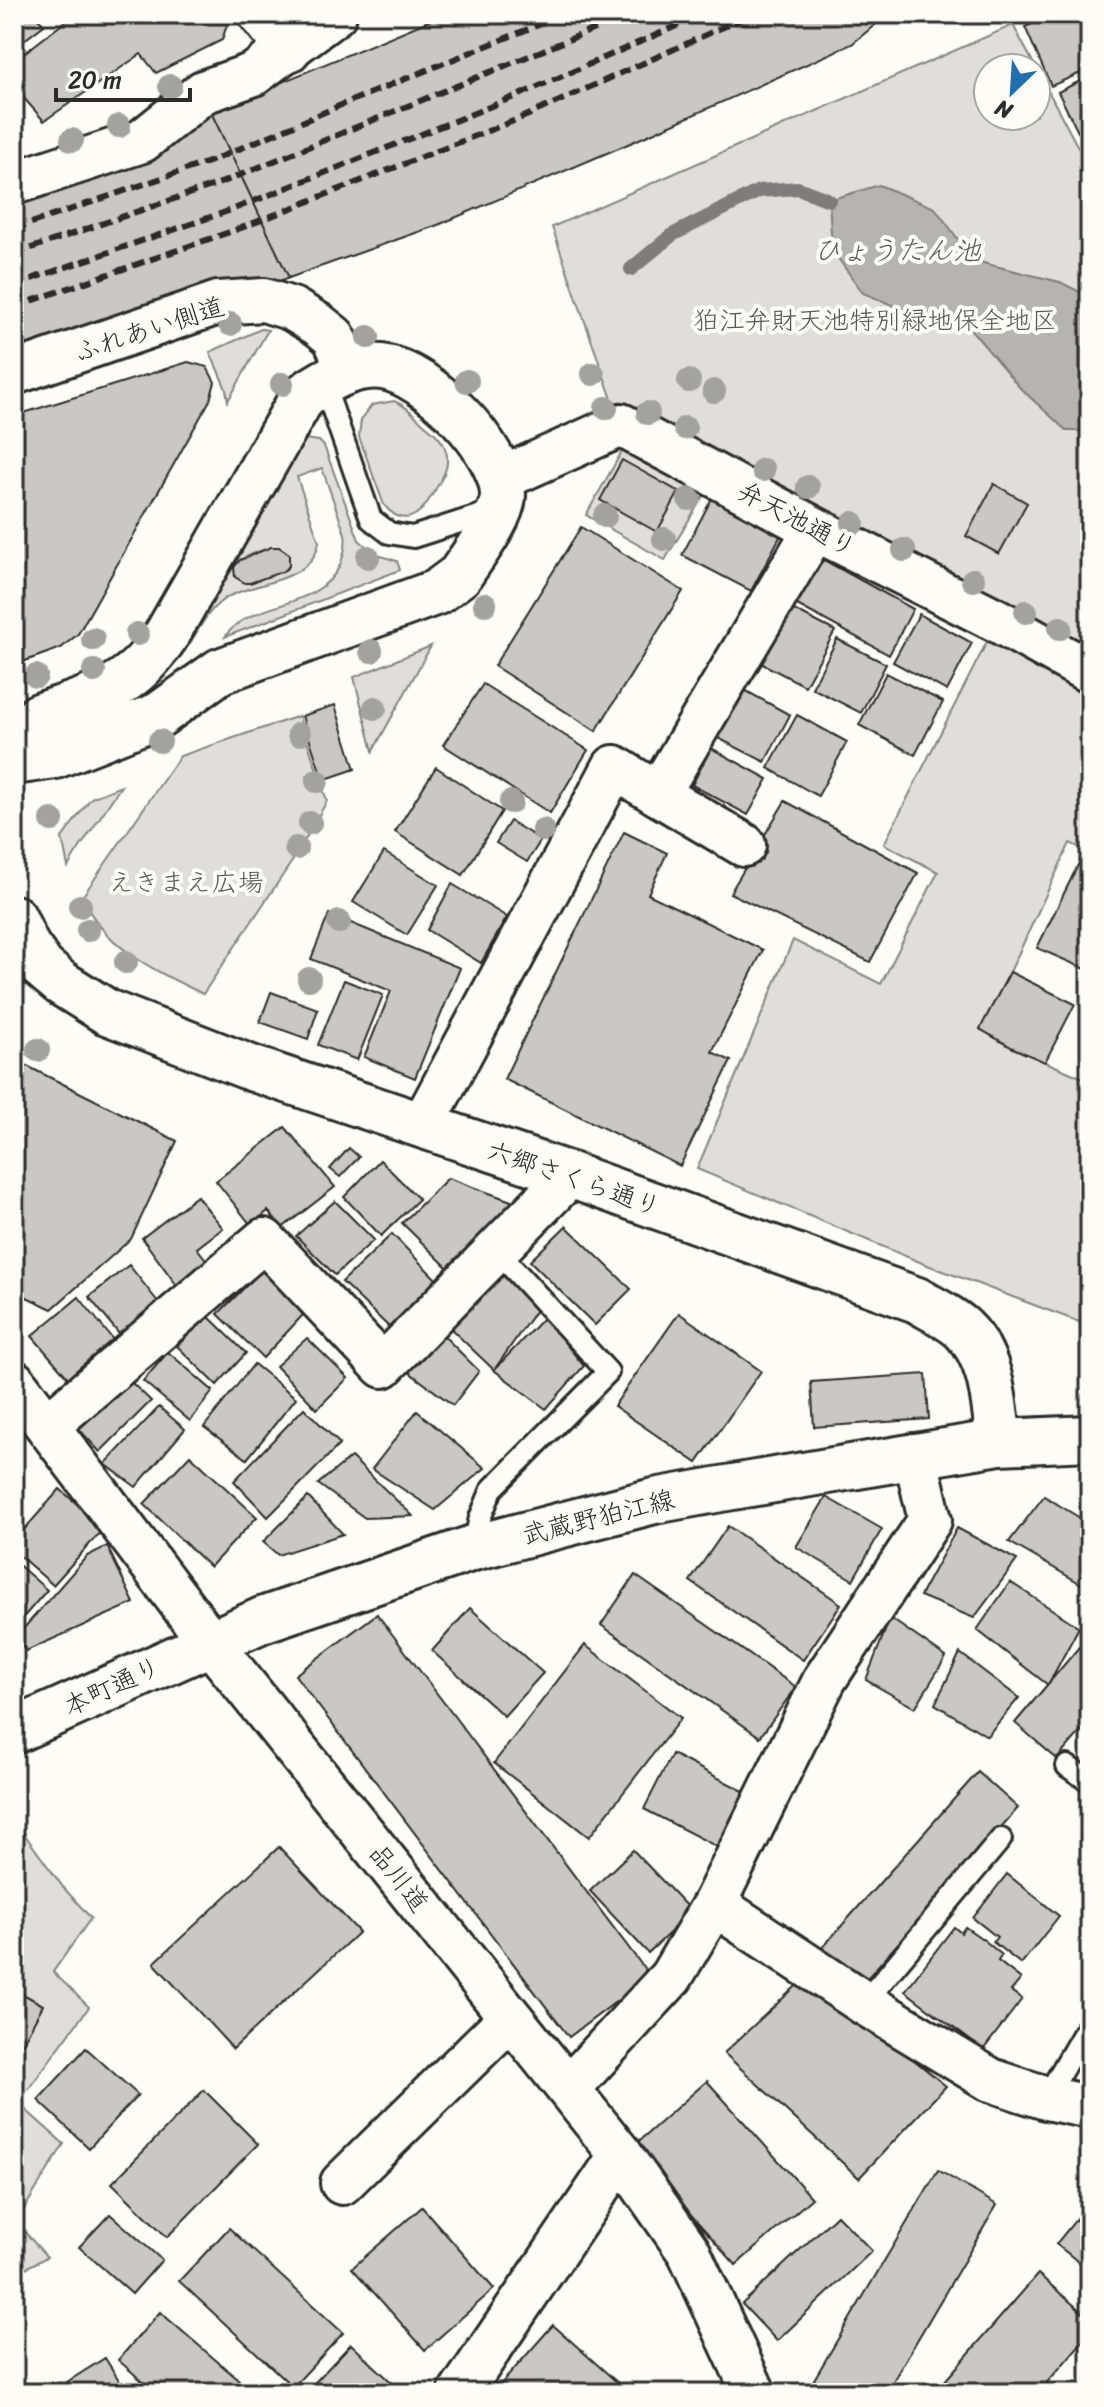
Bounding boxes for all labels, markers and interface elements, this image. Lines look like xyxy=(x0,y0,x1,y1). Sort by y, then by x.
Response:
scale bar xyxy=(56,52,190,102)
north arrow xyxy=(972,52,1052,132)
text: 20 m xyxy=(68,59,122,101)
text: N xyxy=(988,88,1020,131)
water label: ひょうたん池 xyxy=(813,226,982,275)
street label: ふれあい側道 xyxy=(68,283,230,375)
park label: 狛江弁財天池特別緑地保全地区 xyxy=(693,297,1057,343)
street label: 弁天池通り xyxy=(729,468,865,570)
park label: えきまえ広場 xyxy=(109,859,263,905)
street label: 六郷さくら通り xyxy=(480,1127,668,1229)
street label: 武蔵野狛江線 xyxy=(517,1476,679,1558)
street label: 本町通り xyxy=(55,1643,169,1729)
street label: 品川道 xyxy=(357,1833,441,1923)

